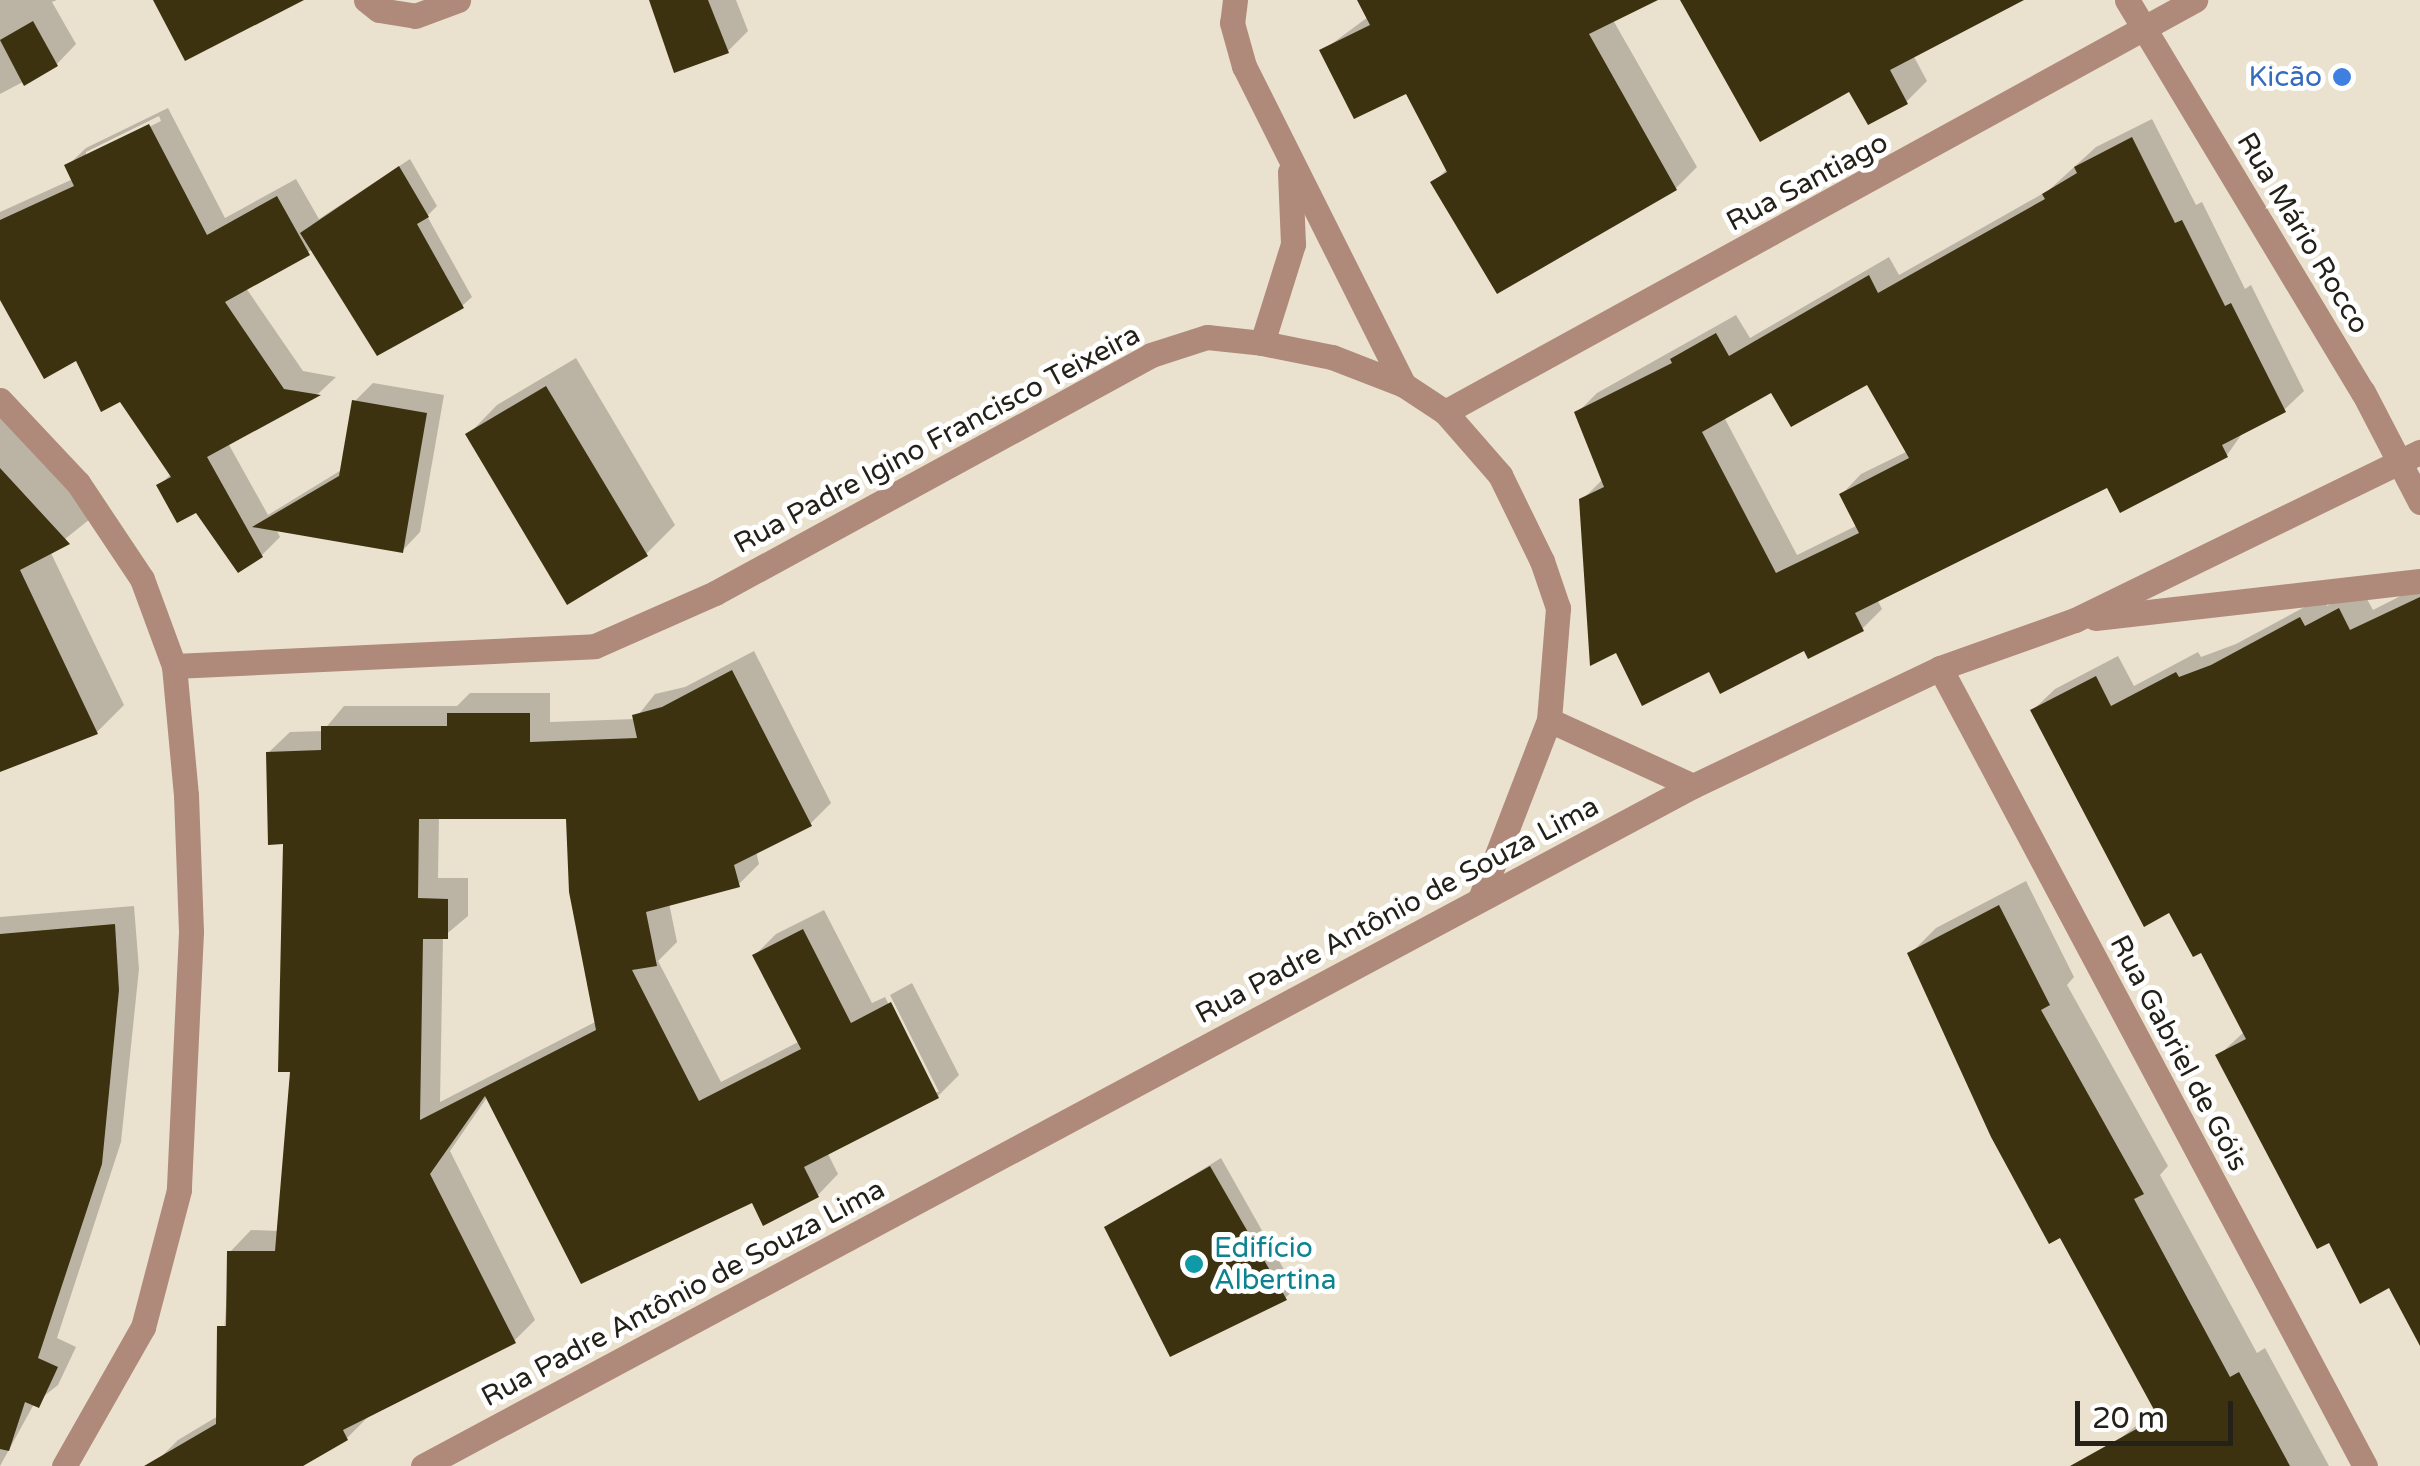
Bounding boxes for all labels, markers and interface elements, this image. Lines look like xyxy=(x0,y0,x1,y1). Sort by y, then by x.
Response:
place label: Kicão xyxy=(2249,60,2322,94)
marker: Kicão xyxy=(2331,66,2353,88)
street label: Rua Santiago xyxy=(1721,125,1893,239)
street label: Rua Mário Rocco xyxy=(2230,126,2376,340)
street label: Rua Padre Igino Francisco Teixeira xyxy=(728,317,1146,561)
street label: Rua Padre Antônio de Souza Lima xyxy=(1190,789,1604,1031)
street label: Rua Gabriel de Góis xyxy=(2103,930,2255,1176)
street label: Rua Padre Antônio de Souza Lima xyxy=(476,1172,890,1414)
place label: Edifício Albertina xyxy=(1214,1231,1336,1297)
marker: Edifício Albertina xyxy=(1183,1253,1205,1275)
scale bar xyxy=(2080,1381,2238,1443)
text: 20 m xyxy=(2092,1400,2165,1437)

